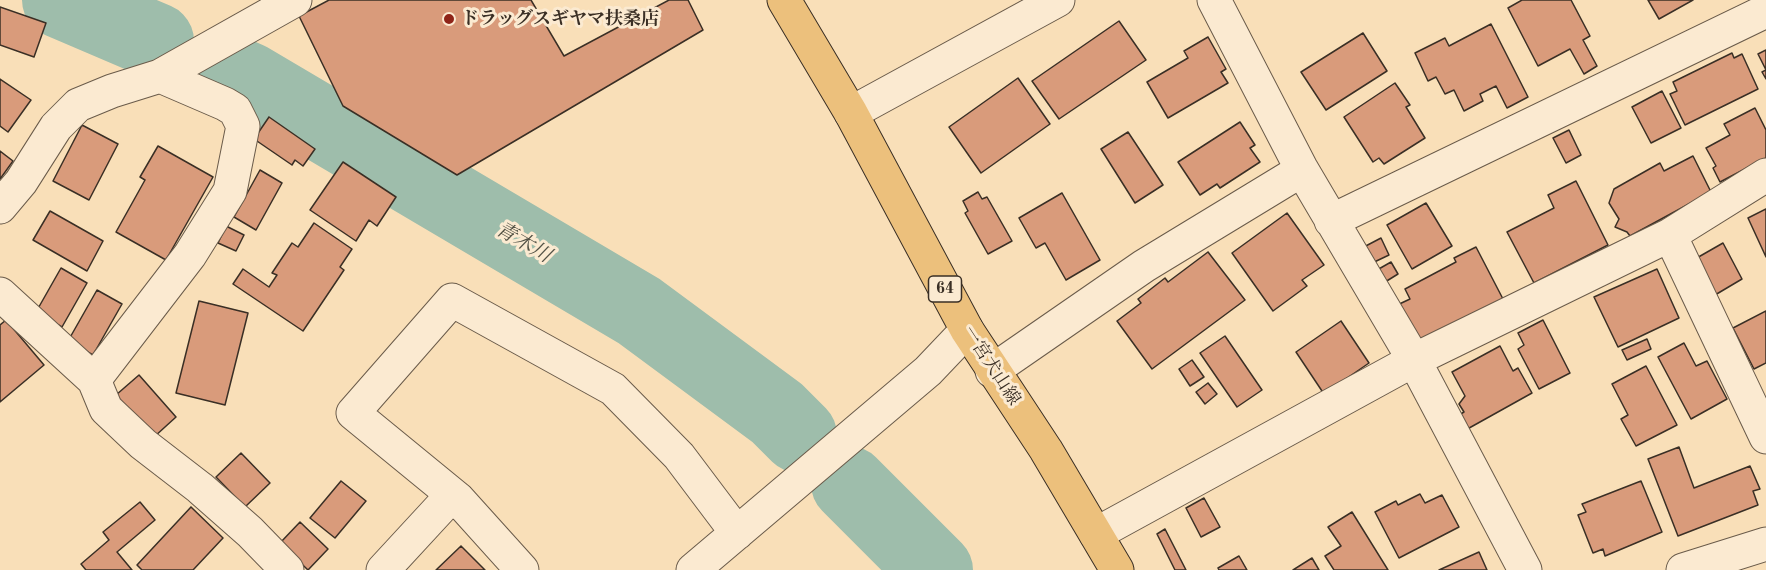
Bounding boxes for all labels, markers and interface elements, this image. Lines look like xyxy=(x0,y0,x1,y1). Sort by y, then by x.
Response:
place label: ドラッグスギヤマ扶桑店 xyxy=(461,8,659,30)
marker: ドラッグスギヤマ扶桑店 xyxy=(442,12,456,26)
water label: 青木川 xyxy=(491,218,555,268)
road number: 64 xyxy=(928,276,962,302)
street label: 一宮犬山線 xyxy=(957,322,1025,410)

